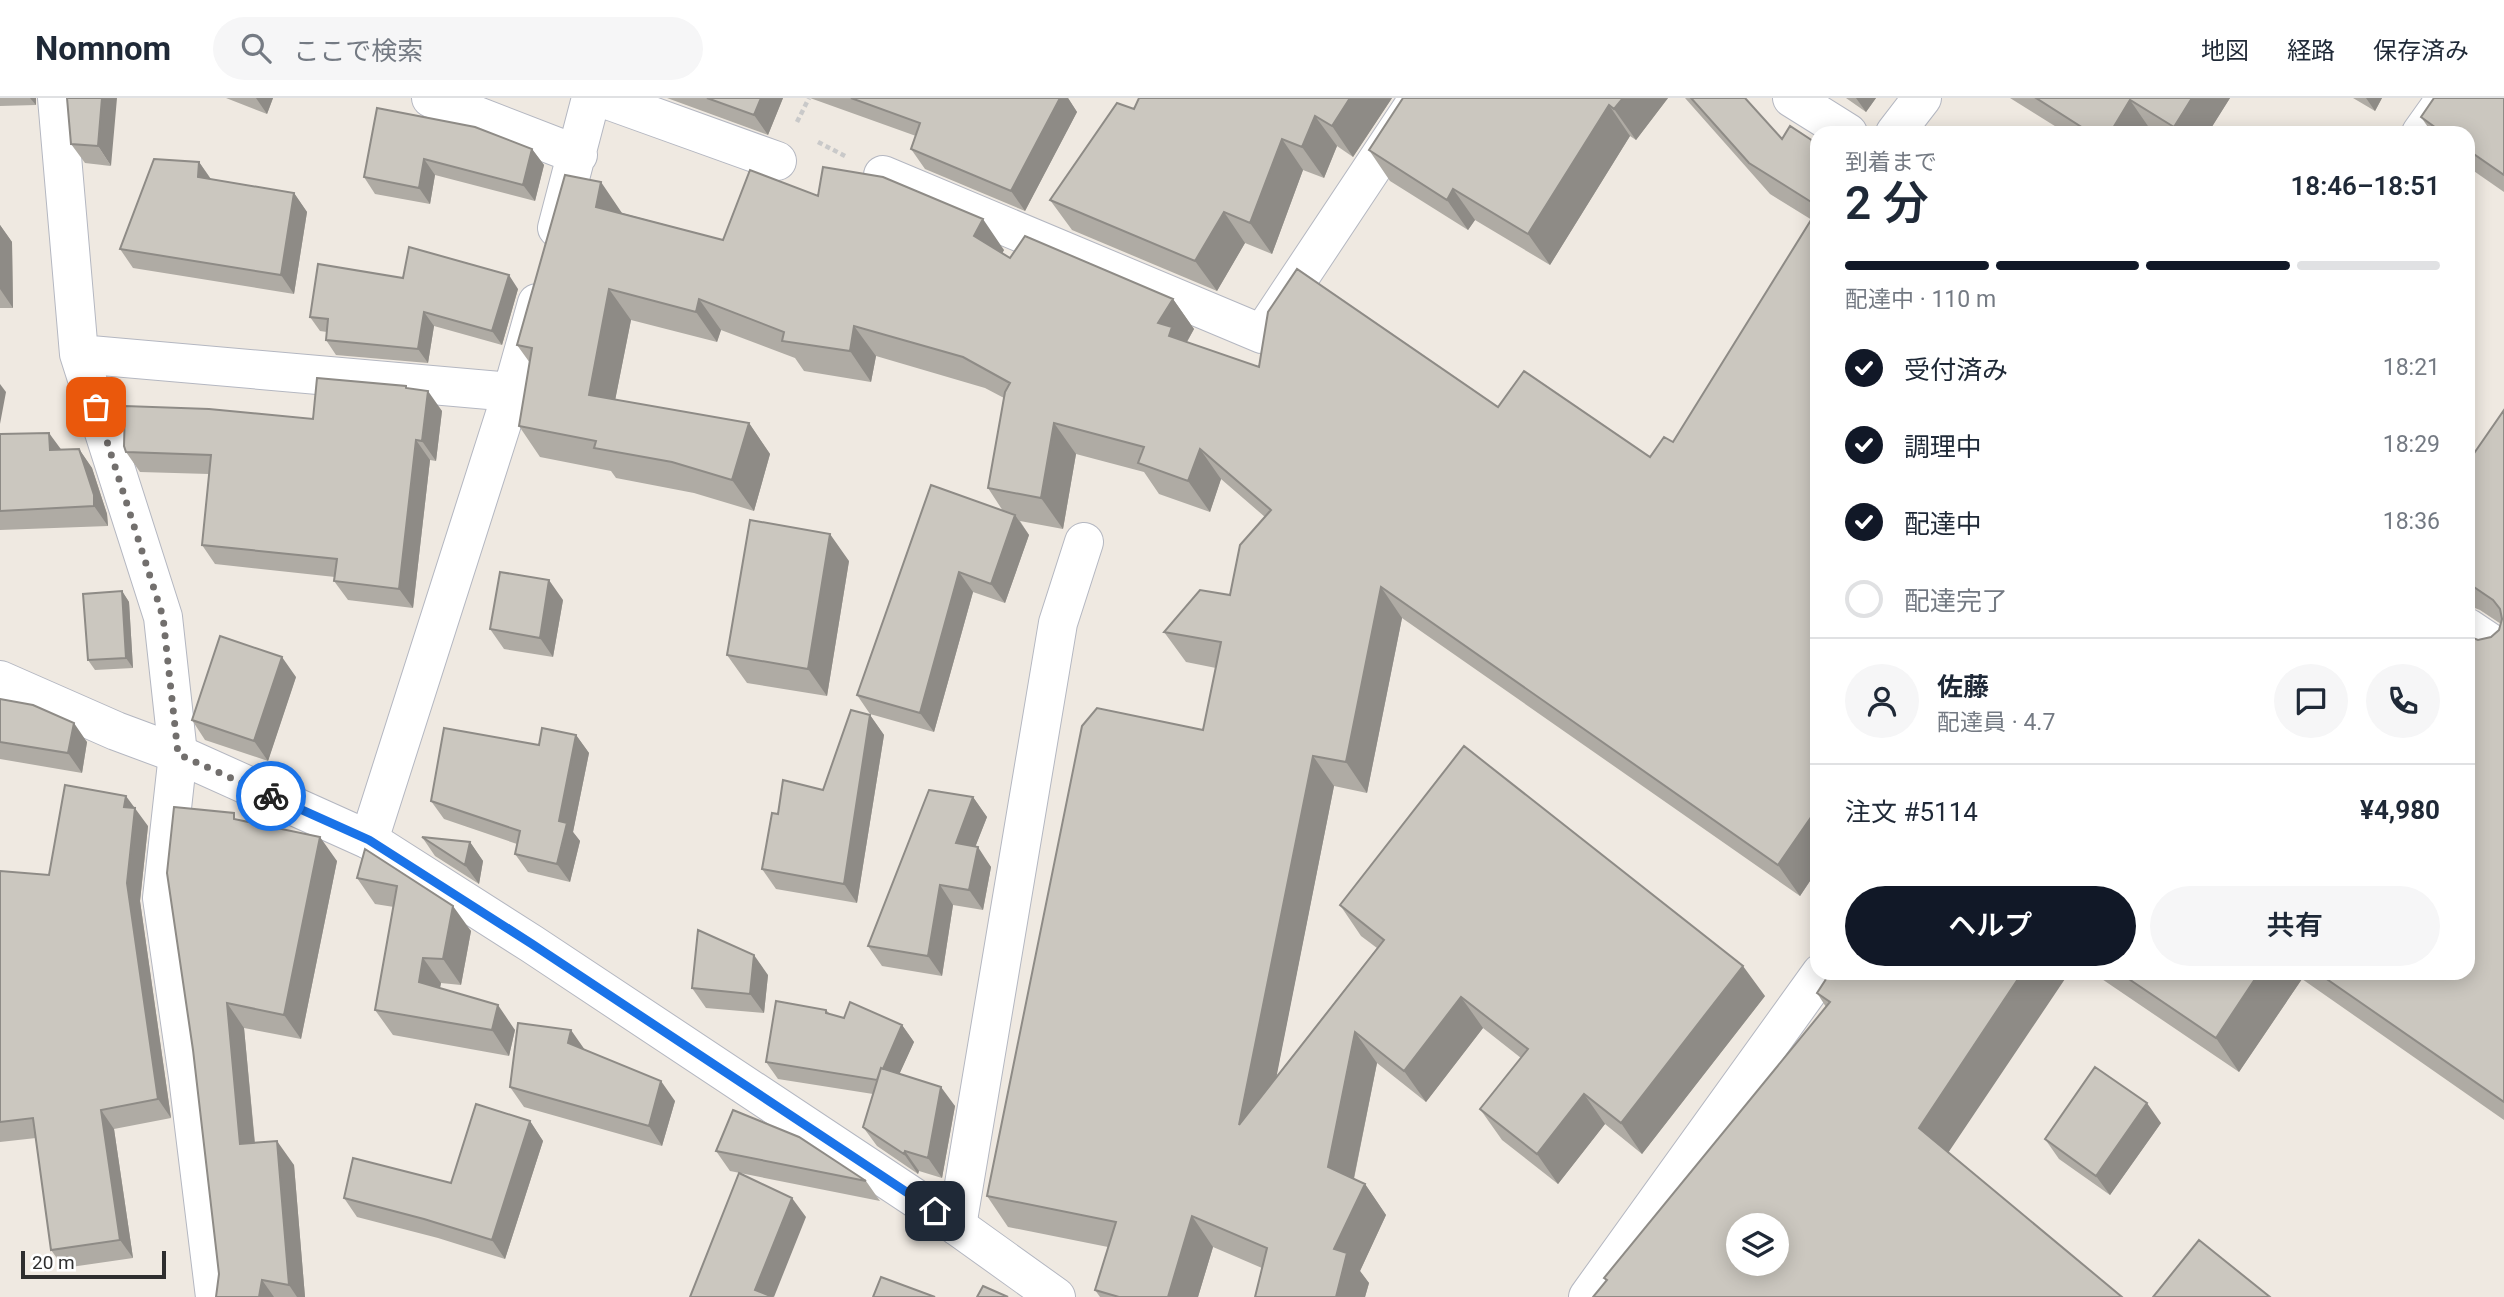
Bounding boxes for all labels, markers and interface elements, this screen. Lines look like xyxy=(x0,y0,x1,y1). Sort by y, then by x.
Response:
search box xyxy=(213,17,703,80)
text: Nomnom xyxy=(35,29,171,68)
icon: search xyxy=(237,29,275,67)
text: ここで検索 xyxy=(293,36,423,66)
text: 地図 xyxy=(2201,37,2249,65)
text: 経路 xyxy=(2287,37,2335,65)
text: 保存済み xyxy=(2373,37,2469,65)
text: 到着まで xyxy=(1845,149,1937,176)
text: 18:46–18:51 xyxy=(2290,171,2440,201)
text: 2 分 xyxy=(1845,176,1929,230)
text: 配達中 · 110 m xyxy=(1845,286,1996,313)
icon: check xyxy=(1845,349,1883,387)
text: 18:21 xyxy=(2383,354,2440,381)
text: 受付済み xyxy=(1904,355,2008,385)
pin xyxy=(66,377,126,437)
icon: bag xyxy=(77,388,115,426)
icon: check xyxy=(1845,426,1883,464)
text: 18:29 xyxy=(2383,431,2440,458)
text: 調理中 xyxy=(1904,432,1982,462)
icon: check xyxy=(1845,503,1883,541)
text: 18:36 xyxy=(2383,508,2440,535)
text: 配達中 xyxy=(1904,509,1982,539)
text: 配達完了 xyxy=(1904,586,2008,616)
button: person xyxy=(1845,664,1919,738)
button: chat xyxy=(2274,664,2348,738)
button: phone xyxy=(2366,664,2440,738)
text: 佐藤 xyxy=(1937,672,1989,702)
text: 配達員 · 4.7 xyxy=(1937,709,2055,736)
courier xyxy=(236,761,306,831)
icon: bike xyxy=(252,777,290,815)
text: ¥4,980 xyxy=(2360,795,2440,825)
text: 注文 #5114 xyxy=(1845,797,1978,827)
button: ヘルプ xyxy=(1845,886,2136,966)
button: 共有 xyxy=(2150,886,2440,966)
pin xyxy=(905,1181,965,1241)
icon: home xyxy=(916,1192,954,1230)
map controls xyxy=(1726,1213,1789,1276)
button: layers xyxy=(1726,1213,1789,1276)
scale bar xyxy=(21,1248,166,1280)
text: 20 m xyxy=(32,1251,75,1274)

